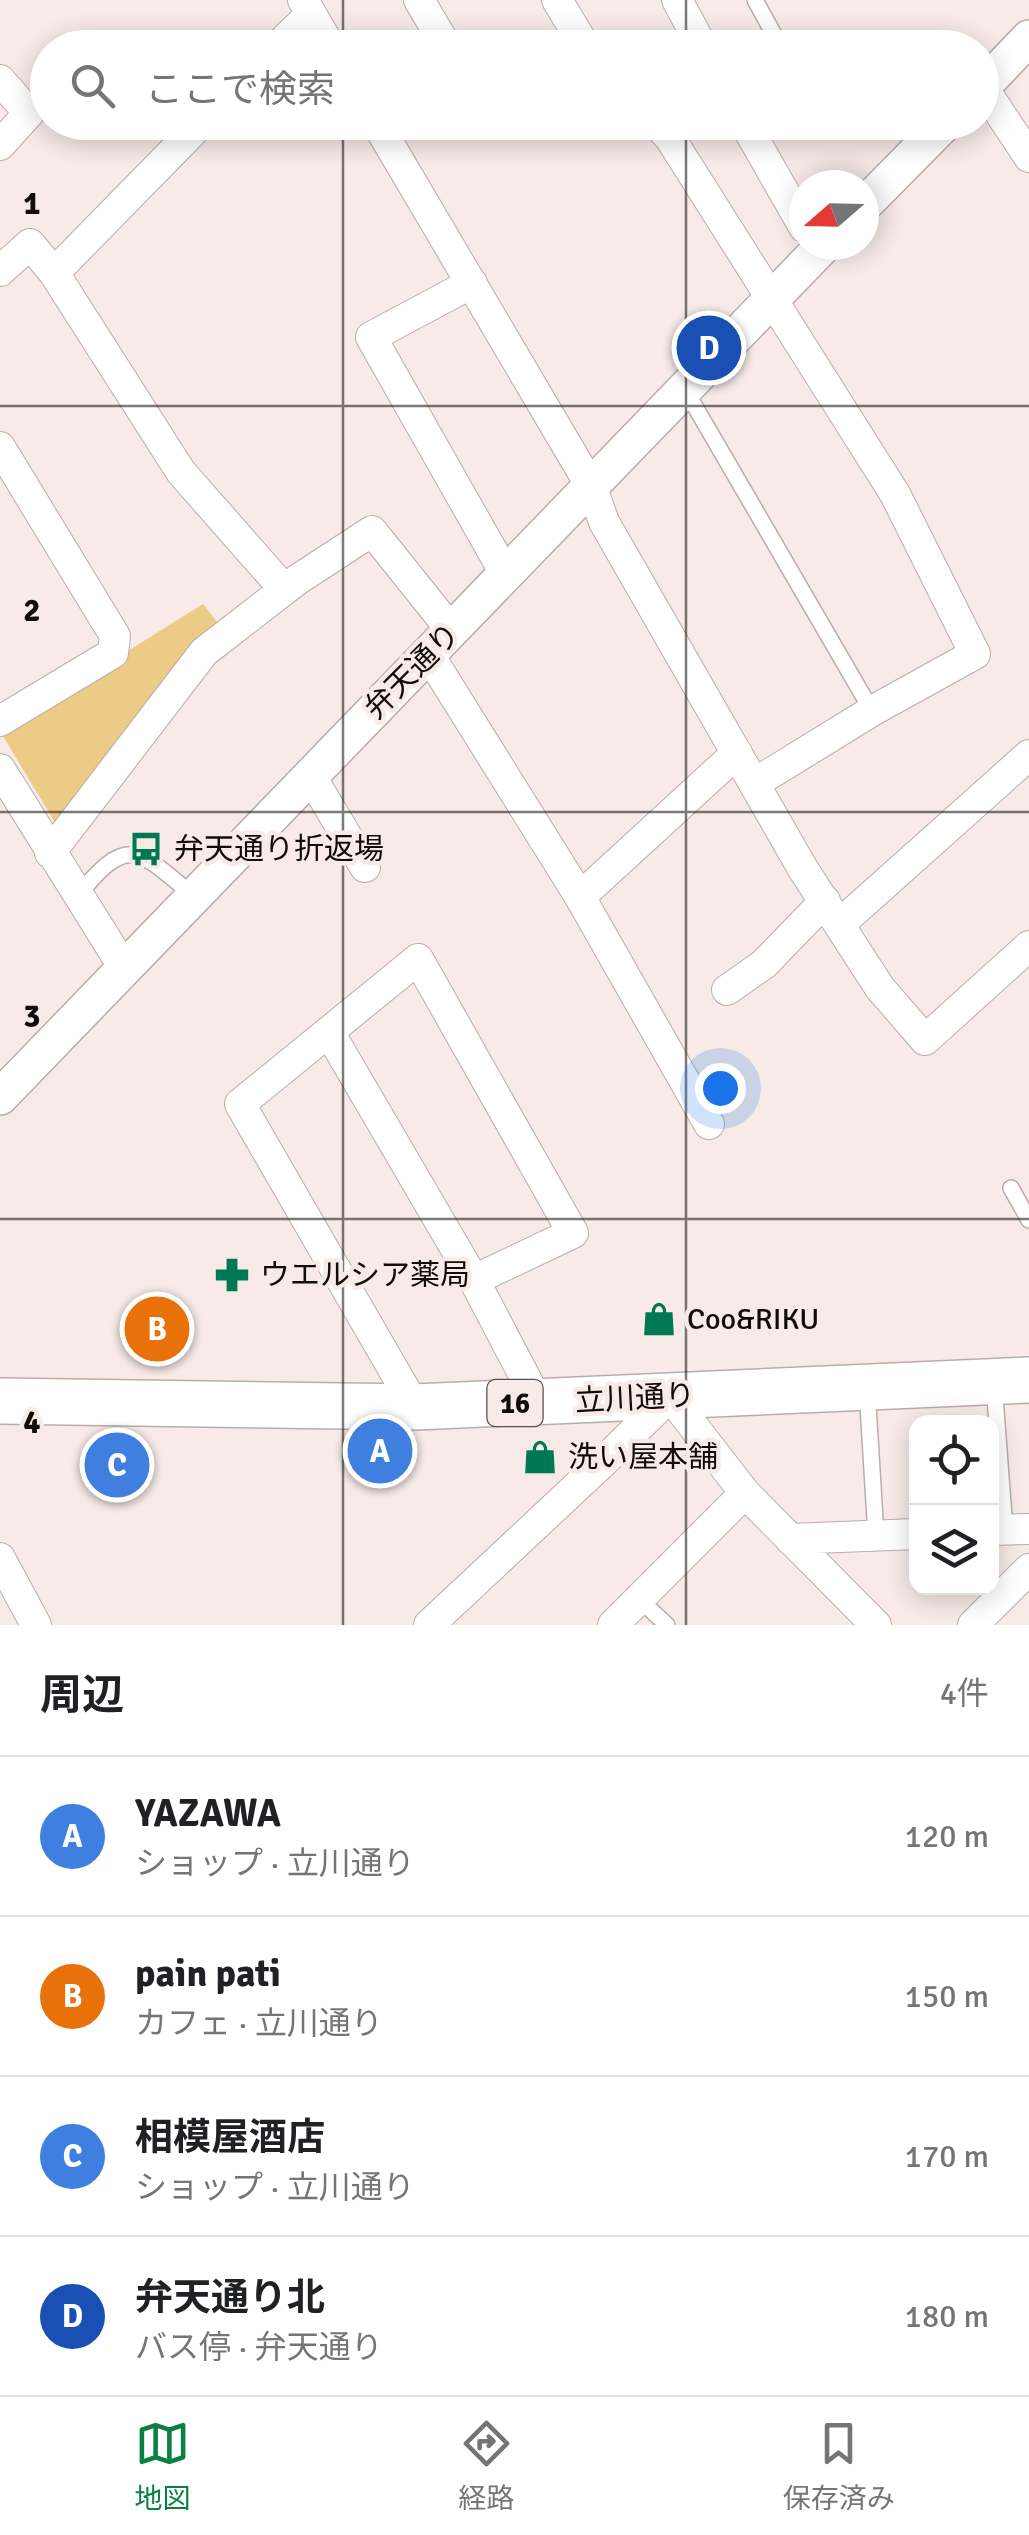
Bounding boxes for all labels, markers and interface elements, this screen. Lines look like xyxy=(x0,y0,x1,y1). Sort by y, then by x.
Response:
search box xyxy=(30,30,999,140)
icon: search xyxy=(65,58,120,113)
text: ここで検索 xyxy=(145,66,335,113)
north arrow xyxy=(789,170,879,260)
text: 1 xyxy=(23,184,41,223)
pin: D xyxy=(676,310,742,386)
text: 2 xyxy=(23,591,41,630)
street label: 弁天通り xyxy=(357,616,468,727)
bus stop icon: 弁天通り折返場 xyxy=(127,830,165,868)
place label: 弁天通り折返場 xyxy=(174,831,384,868)
text: 3 xyxy=(23,997,41,1036)
your location xyxy=(695,1063,746,1114)
pharmacy icon: ウエルシア薬局 xyxy=(213,1256,251,1294)
place label: ウエルシア薬局 xyxy=(260,1257,470,1294)
pin: B xyxy=(124,1292,190,1366)
shop icon: Coo&RIKU xyxy=(640,1300,678,1338)
place label: Coo&RIKU xyxy=(687,1301,819,1338)
street label: 立川通り xyxy=(574,1377,696,1420)
road number: 16 xyxy=(488,1380,542,1426)
text: 4 xyxy=(23,1403,41,1442)
pin: A xyxy=(348,1414,412,1488)
map controls xyxy=(909,1415,999,1595)
button: locate xyxy=(909,1415,999,1505)
pin: C xyxy=(84,1428,150,1502)
shop icon: 洗い屋本舗 xyxy=(521,1438,559,1476)
place label: 洗い屋本舗 xyxy=(568,1439,718,1476)
button: layers xyxy=(909,1505,999,1595)
text: 周辺 xyxy=(40,1670,124,1721)
text: 4件 xyxy=(940,1674,989,1713)
text: YAZAWA xyxy=(135,1790,281,1837)
text: A xyxy=(62,1817,83,1856)
text: 120 m xyxy=(905,1817,989,1856)
text: ショップ · 立川通り xyxy=(135,1844,415,1883)
text: pain pati xyxy=(135,1950,281,1997)
text: B xyxy=(63,1977,82,2016)
text: 150 m xyxy=(905,1977,989,2016)
text: カフェ · 立川通り xyxy=(135,2004,383,2043)
text: 相模屋酒店 xyxy=(135,2114,325,2161)
text: C xyxy=(63,2137,82,2176)
text: 170 m xyxy=(905,2137,989,2176)
text: ショップ · 立川通り xyxy=(135,2168,415,2207)
text: 弁天通り北 xyxy=(135,2274,325,2321)
text: D xyxy=(62,2297,83,2336)
text: 180 m xyxy=(905,2297,989,2336)
text: バス停 · 弁天通り xyxy=(135,2328,383,2367)
tab: 地図 xyxy=(134,2416,190,2516)
tab: 経路 xyxy=(458,2416,515,2516)
tab: 保存済み xyxy=(783,2416,895,2516)

